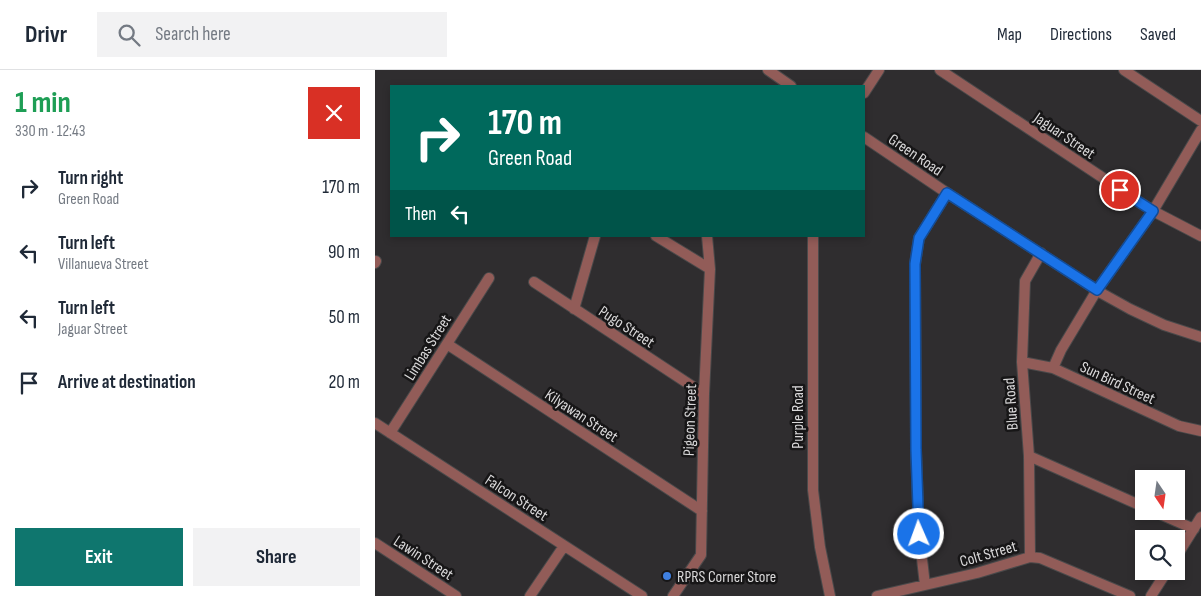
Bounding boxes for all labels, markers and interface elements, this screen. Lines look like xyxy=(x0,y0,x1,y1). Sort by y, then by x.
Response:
search box xyxy=(97,12,447,57)
text: Drivr xyxy=(25,20,67,49)
icon: search xyxy=(115,21,143,49)
text: Search here xyxy=(155,23,231,46)
text: Map xyxy=(997,24,1022,45)
text: Directions xyxy=(1050,24,1112,45)
text: Saved xyxy=(1140,24,1176,45)
text: 1 min xyxy=(15,85,71,121)
button: close xyxy=(308,87,360,139)
text: 170 m xyxy=(488,102,562,145)
icon: right xyxy=(405,105,470,170)
street label: Jaguar Street xyxy=(1029,108,1098,164)
text: 330 m · 12:43 xyxy=(15,122,86,141)
street label: Green Road xyxy=(884,130,946,180)
text: Green Road xyxy=(488,145,572,172)
text: Turn right xyxy=(58,167,123,190)
pin xyxy=(1099,169,1141,211)
icon: right xyxy=(15,174,43,202)
text: 170 m xyxy=(322,176,360,199)
icon: arrive xyxy=(1106,176,1134,204)
text: Green Road xyxy=(58,190,119,209)
icon: left xyxy=(446,200,474,228)
text: Then xyxy=(405,203,436,226)
text: Turn left xyxy=(58,232,115,255)
icon: left xyxy=(15,239,43,267)
text: 90 m xyxy=(328,241,360,264)
text: Villanueva Street xyxy=(58,255,149,274)
text: Turn left xyxy=(58,297,115,320)
street label: Pugo Street xyxy=(595,302,658,352)
icon: left xyxy=(15,304,43,332)
text: 50 m xyxy=(329,306,360,329)
street label: Limbas Street xyxy=(401,311,456,384)
text: Jaguar Street xyxy=(58,320,128,339)
street label: Sun Bird Street xyxy=(1077,358,1158,409)
icon: arrive xyxy=(15,369,43,397)
text: Arrive at destination xyxy=(58,371,196,394)
text: 20 m xyxy=(328,371,360,394)
street label: Blue Road xyxy=(1000,377,1023,431)
street label: Pigeon Street xyxy=(680,383,701,457)
street label: Purple Road xyxy=(789,385,808,449)
street label: Kilyawan Street xyxy=(541,386,621,447)
north arrow xyxy=(1135,470,1185,520)
map controls xyxy=(1135,470,1185,580)
street label: Falcon Street xyxy=(481,471,551,526)
position arrow xyxy=(892,507,944,559)
button: Exit xyxy=(15,528,183,586)
button: Share xyxy=(193,528,360,586)
button: search xyxy=(1135,530,1185,580)
street label: Lawin Street xyxy=(390,532,457,585)
street label: Colt Street xyxy=(958,537,1019,572)
place label: RPRS Corner Store xyxy=(677,568,776,587)
marker: RPRS Corner Store xyxy=(661,570,673,582)

